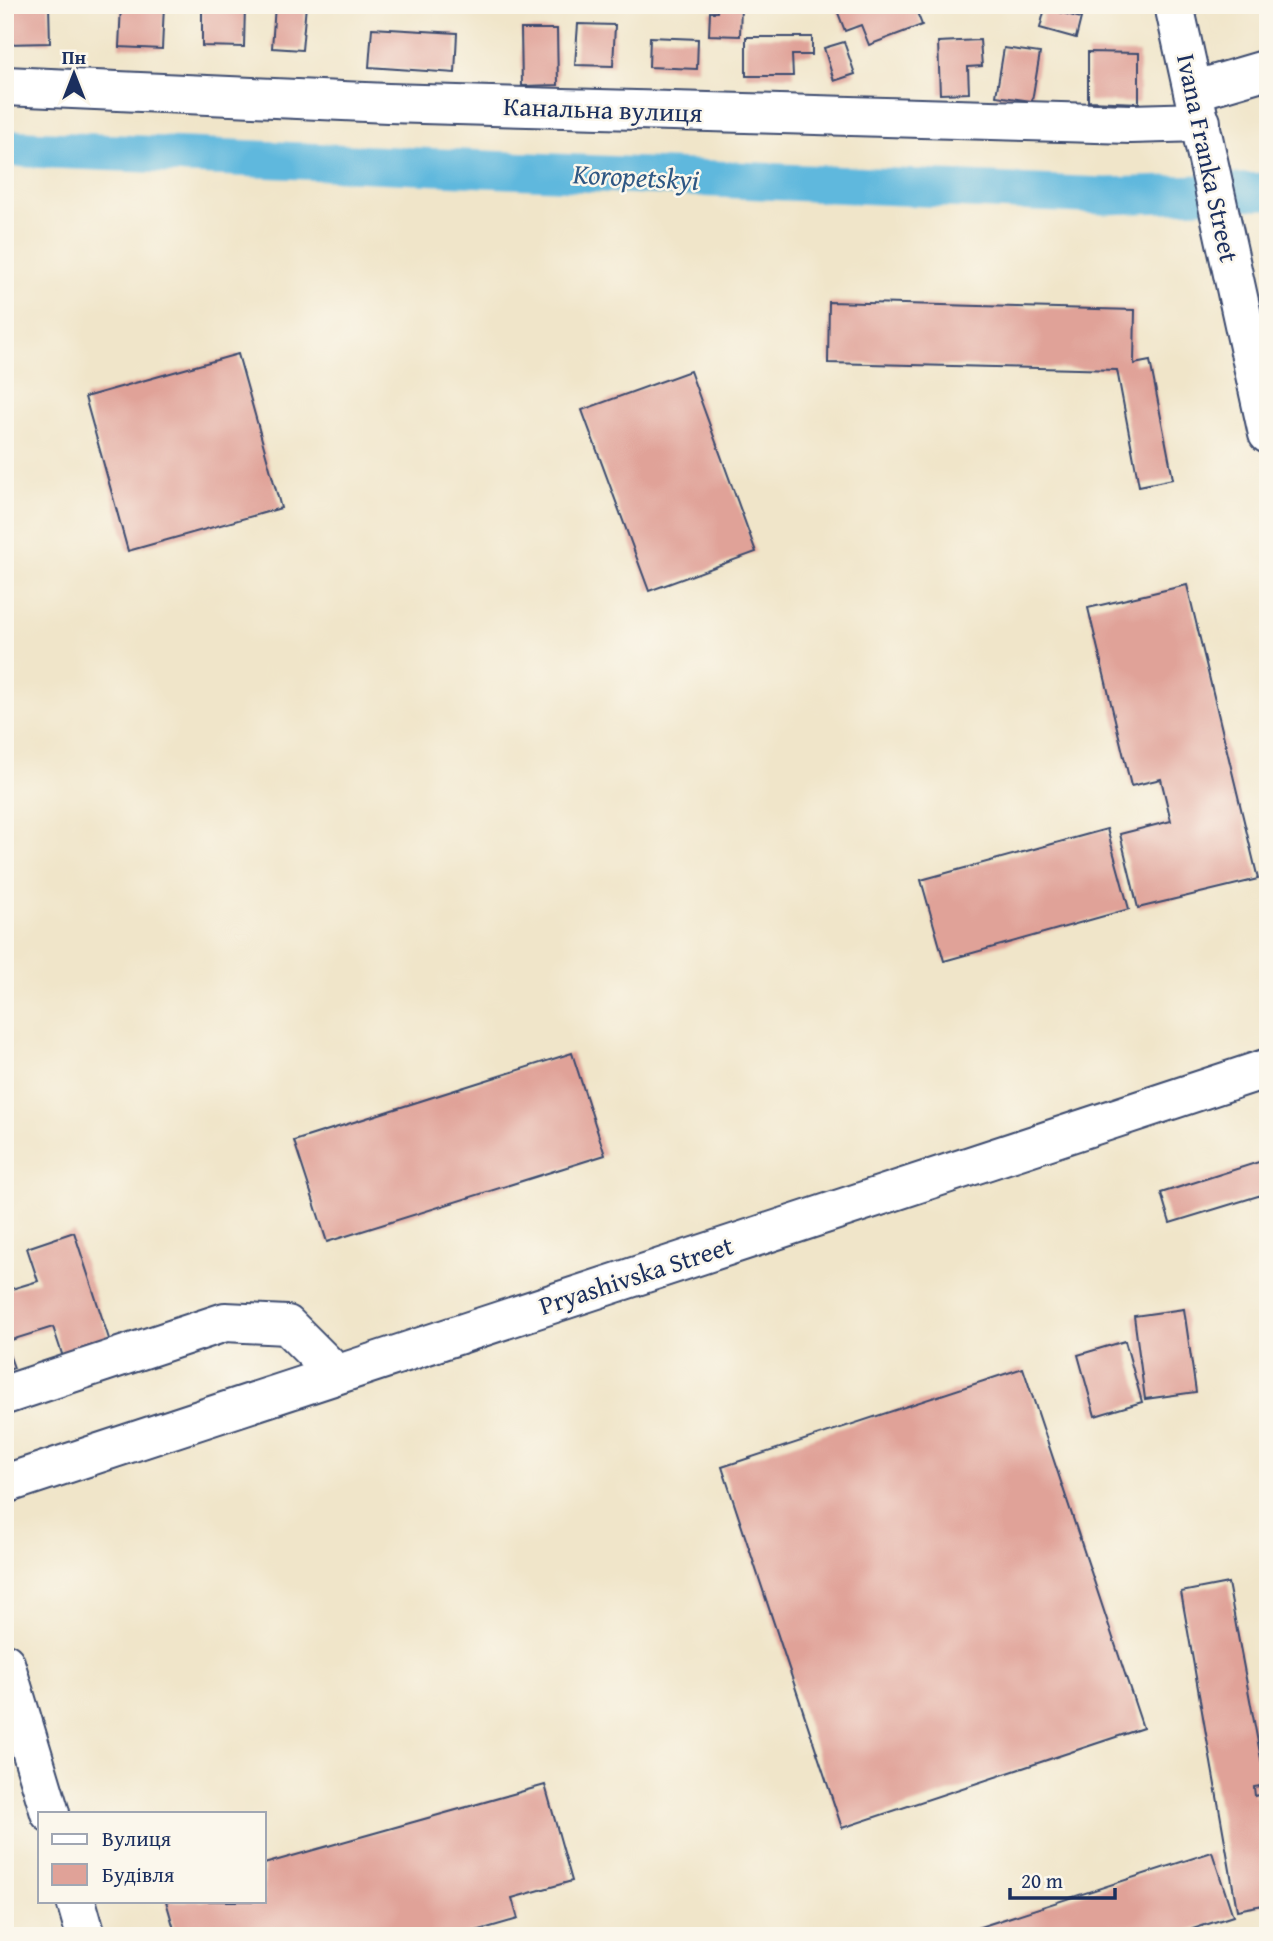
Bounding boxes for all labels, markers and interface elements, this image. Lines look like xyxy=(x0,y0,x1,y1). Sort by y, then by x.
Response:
north arrow xyxy=(38,38,108,108)
text: Пн xyxy=(62,43,87,71)
street label: Ivana Franka Street xyxy=(1167,50,1249,266)
street label: Канальна вулиця xyxy=(503,86,703,132)
water label: Koropetskyi xyxy=(571,152,700,200)
street label: Pryashivska Street xyxy=(534,1225,738,1325)
legend xyxy=(38,1812,266,1902)
text: Вулиця xyxy=(102,1823,172,1854)
scale bar xyxy=(1010,1857,1116,1901)
text: Будівля xyxy=(102,1859,175,1890)
text: 20 m xyxy=(1021,1865,1063,1896)

